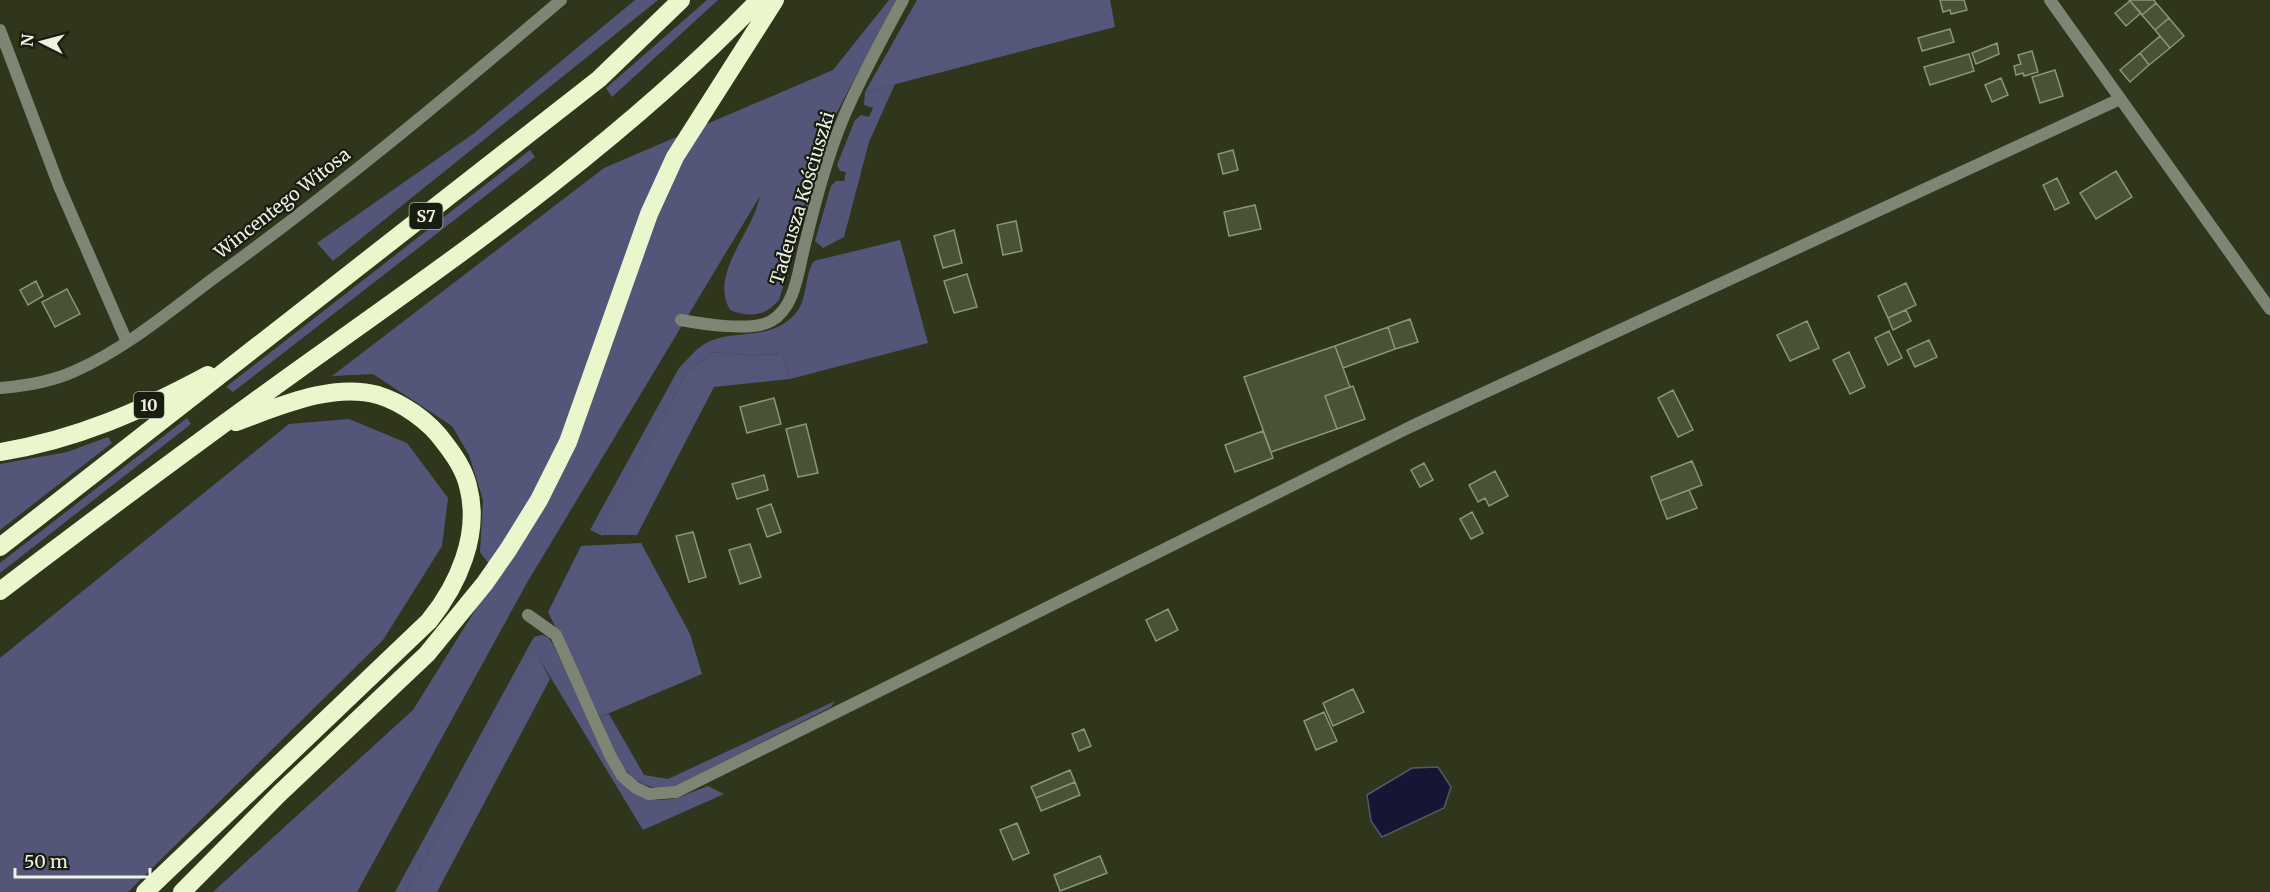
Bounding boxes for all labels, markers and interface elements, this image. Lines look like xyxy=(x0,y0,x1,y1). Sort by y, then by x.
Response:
north arrow xyxy=(12,12,72,72)
text: N xyxy=(16,33,38,48)
street label: Tadeusza Kościuszki xyxy=(765,108,839,287)
street label: Wincentego Witosa xyxy=(209,142,355,264)
road number: S7 xyxy=(410,203,442,229)
road number: 10 xyxy=(134,392,164,418)
scale bar xyxy=(15,841,150,879)
text: 50 m xyxy=(24,850,68,873)

